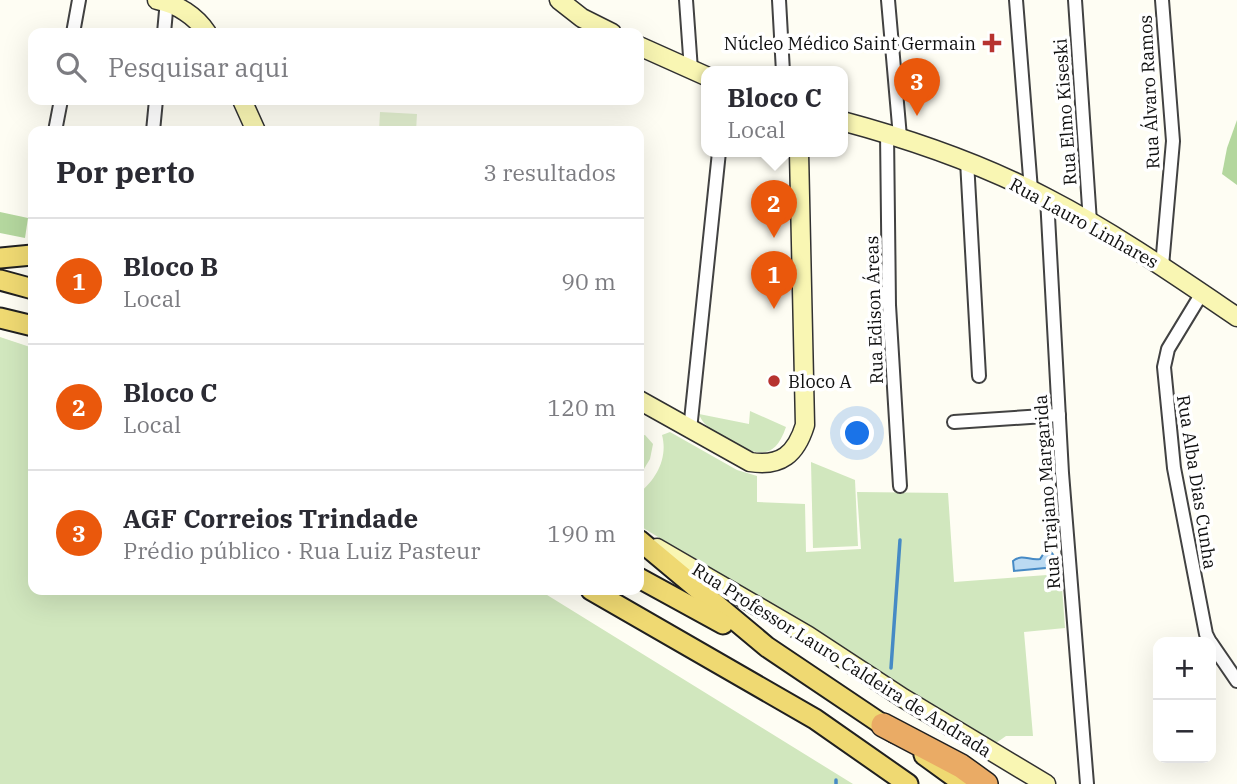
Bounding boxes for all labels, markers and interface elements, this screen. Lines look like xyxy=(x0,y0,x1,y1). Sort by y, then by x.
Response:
street label: Rua Álvaro Ramos xyxy=(1133,14,1165,170)
search box xyxy=(28,28,644,105)
place label: Núcleo Médico Saint Germain xyxy=(724,32,976,55)
marker: Núcleo Médico Saint Germain xyxy=(982,33,1002,53)
street label: Rua Elmo Kiseski xyxy=(1048,37,1082,186)
icon: search xyxy=(52,48,90,86)
text: Pesquisar aqui xyxy=(108,50,289,84)
pin: 3 xyxy=(894,58,940,116)
popup xyxy=(701,66,848,157)
text: Bloco C xyxy=(727,80,822,114)
text: Local xyxy=(727,114,785,144)
text: Por perto xyxy=(56,152,195,191)
text: 3 resultados xyxy=(483,157,616,187)
street label: Rua Lauro Linhares xyxy=(1006,173,1162,273)
pin: 2 xyxy=(751,180,797,238)
street label: Rua Edison Áreas xyxy=(860,235,888,385)
text: Bloco B xyxy=(123,249,218,283)
pin: 1 xyxy=(751,251,797,309)
text: 1 xyxy=(72,266,86,296)
text: 90 m xyxy=(561,266,616,296)
text: Local xyxy=(123,283,181,313)
place label: Bloco A xyxy=(788,370,852,393)
marker: Bloco A xyxy=(766,373,782,389)
text: Bloco C xyxy=(123,375,217,409)
text: 2 xyxy=(72,392,86,422)
text: 120 m xyxy=(547,392,616,422)
street label: Rua Alba Dias Cunha xyxy=(1172,393,1222,571)
street label: Rua Trajano Margarida xyxy=(1029,394,1065,590)
text: Local xyxy=(123,409,181,439)
your location xyxy=(840,416,874,450)
text: AGF Correios Trindade xyxy=(123,501,418,535)
text: 3 xyxy=(72,518,86,548)
text: 190 m xyxy=(547,518,616,548)
text: Prédio público · Rua Luiz Pasteur xyxy=(123,535,480,565)
street label: Rua Professor Lauro Caldeira de Andrada xyxy=(688,558,996,762)
map controls xyxy=(1153,637,1216,763)
button: + xyxy=(1153,637,1216,700)
button: − xyxy=(1153,700,1216,763)

